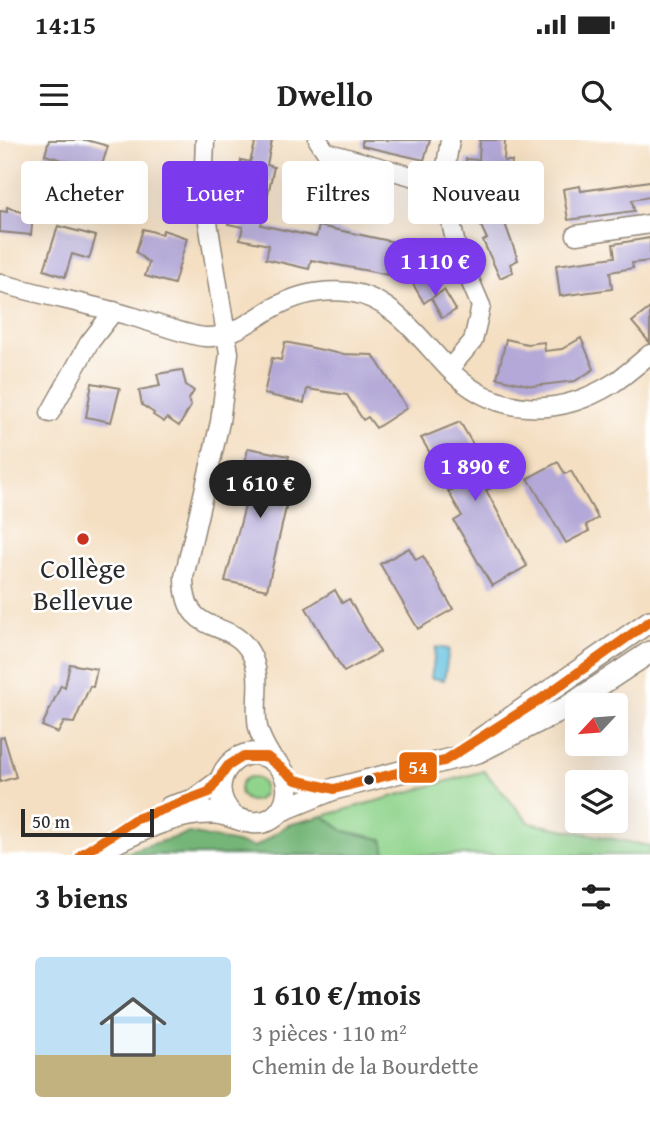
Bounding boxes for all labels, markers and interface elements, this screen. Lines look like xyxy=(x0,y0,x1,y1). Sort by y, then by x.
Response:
text: 14:15 xyxy=(35,5,96,44)
text: Dwello xyxy=(277,71,373,118)
icon: menu xyxy=(35,76,73,114)
icon: search xyxy=(577,76,615,114)
chip: Acheter xyxy=(21,161,148,224)
chip: Louer xyxy=(162,161,268,224)
chip: Filtres xyxy=(282,161,394,224)
chip: Nouveau xyxy=(408,161,544,224)
pin: 1 110 € xyxy=(370,239,500,298)
text: 1 110 € xyxy=(400,244,470,277)
pin: 1 890 € xyxy=(410,444,540,503)
text: 1 890 € xyxy=(440,449,510,482)
pin: 1 610 € xyxy=(195,460,325,520)
text: 1 610 € xyxy=(225,466,295,499)
marker: Collège Bellevue xyxy=(75,531,91,547)
place label: Collège Bellevue xyxy=(33,547,133,620)
north arrow xyxy=(565,693,628,756)
map controls xyxy=(565,693,628,833)
line badge: 54 xyxy=(398,751,438,784)
text: 54 xyxy=(408,753,428,781)
button: layers xyxy=(565,770,628,833)
unlabelled marker xyxy=(362,773,376,787)
scale bar xyxy=(21,806,154,838)
text: 50 m xyxy=(32,807,70,835)
text: 3 biens xyxy=(35,875,128,919)
icon: filters xyxy=(577,878,615,916)
text: 1 610 €/mois xyxy=(252,972,421,1016)
icon: home xyxy=(91,985,175,1069)
text: 3 pièces · 110 m² xyxy=(252,1016,407,1049)
text: Chemin de la Bourdette xyxy=(252,1049,479,1082)

